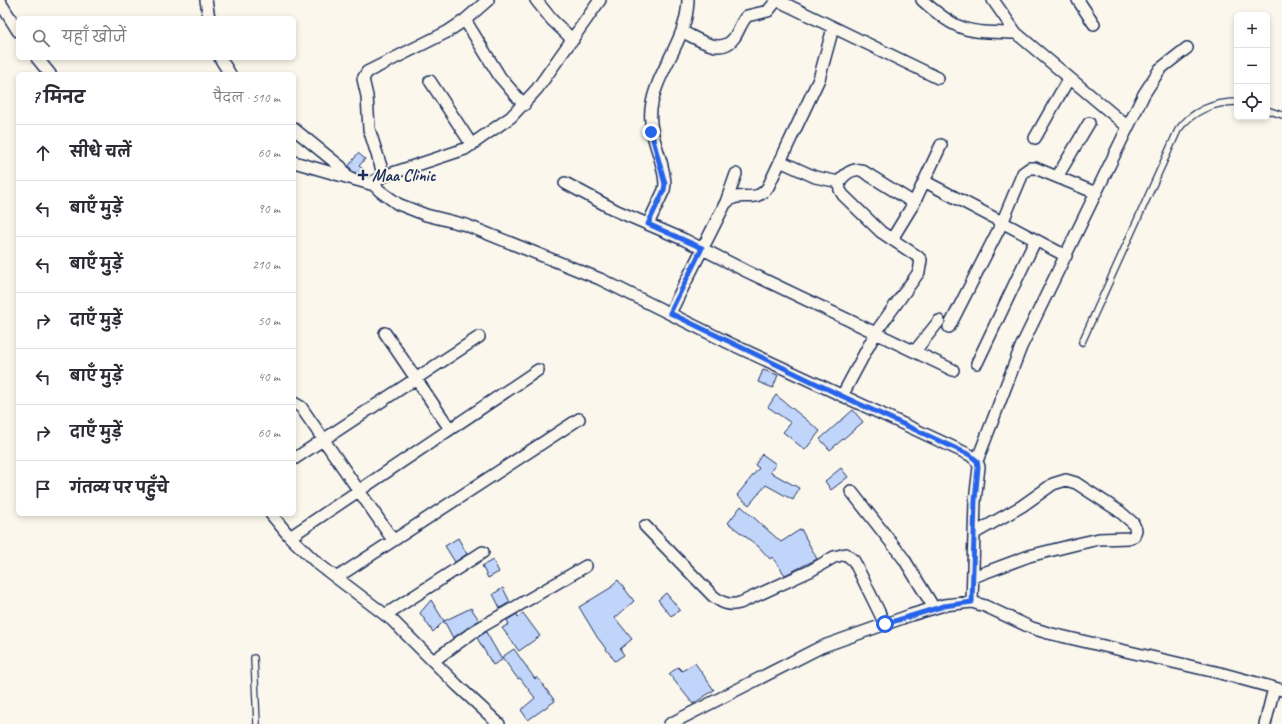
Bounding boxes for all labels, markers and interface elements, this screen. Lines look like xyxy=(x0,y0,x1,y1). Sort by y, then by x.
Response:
map controls xyxy=(1234,12,1270,120)
button: + xyxy=(1234,12,1270,48)
search box xyxy=(16,16,296,60)
icon: search xyxy=(30,27,52,49)
text: यहाँ खोजें xyxy=(62,28,126,47)
button: − xyxy=(1234,48,1270,84)
button: locate xyxy=(1234,84,1270,120)
text: 7 मिनट xyxy=(32,87,85,108)
text: पैदल · 510 m xyxy=(213,90,280,106)
route end xyxy=(642,123,660,141)
icon: ahead xyxy=(32,142,54,164)
text: सीधे चलें xyxy=(70,143,131,162)
text: 60 m xyxy=(258,145,280,161)
place label: Maa Clinic xyxy=(372,165,436,186)
marker: Maa Clinic xyxy=(357,169,369,181)
icon: left xyxy=(32,198,54,220)
text: बाएँ मुड़ें xyxy=(70,199,122,218)
text: 90 m xyxy=(258,201,280,217)
icon: left xyxy=(32,254,54,276)
text: बाएँ मुड़ें xyxy=(70,255,122,274)
text: 210 m xyxy=(252,257,280,273)
icon: right xyxy=(32,310,54,332)
text: दाएँ मुड़ें xyxy=(70,311,122,330)
text: 50 m xyxy=(258,313,280,329)
icon: left xyxy=(32,366,54,388)
text: बाएँ मुड़ें xyxy=(70,367,122,386)
text: 40 m xyxy=(258,369,280,385)
icon: right xyxy=(32,422,54,444)
text: दाएँ मुड़ें xyxy=(70,423,122,442)
text: 60 m xyxy=(258,425,280,441)
icon: arrive xyxy=(32,478,54,500)
text: गंतव्य पर पहुँचे xyxy=(70,479,168,498)
route start xyxy=(876,615,894,633)

